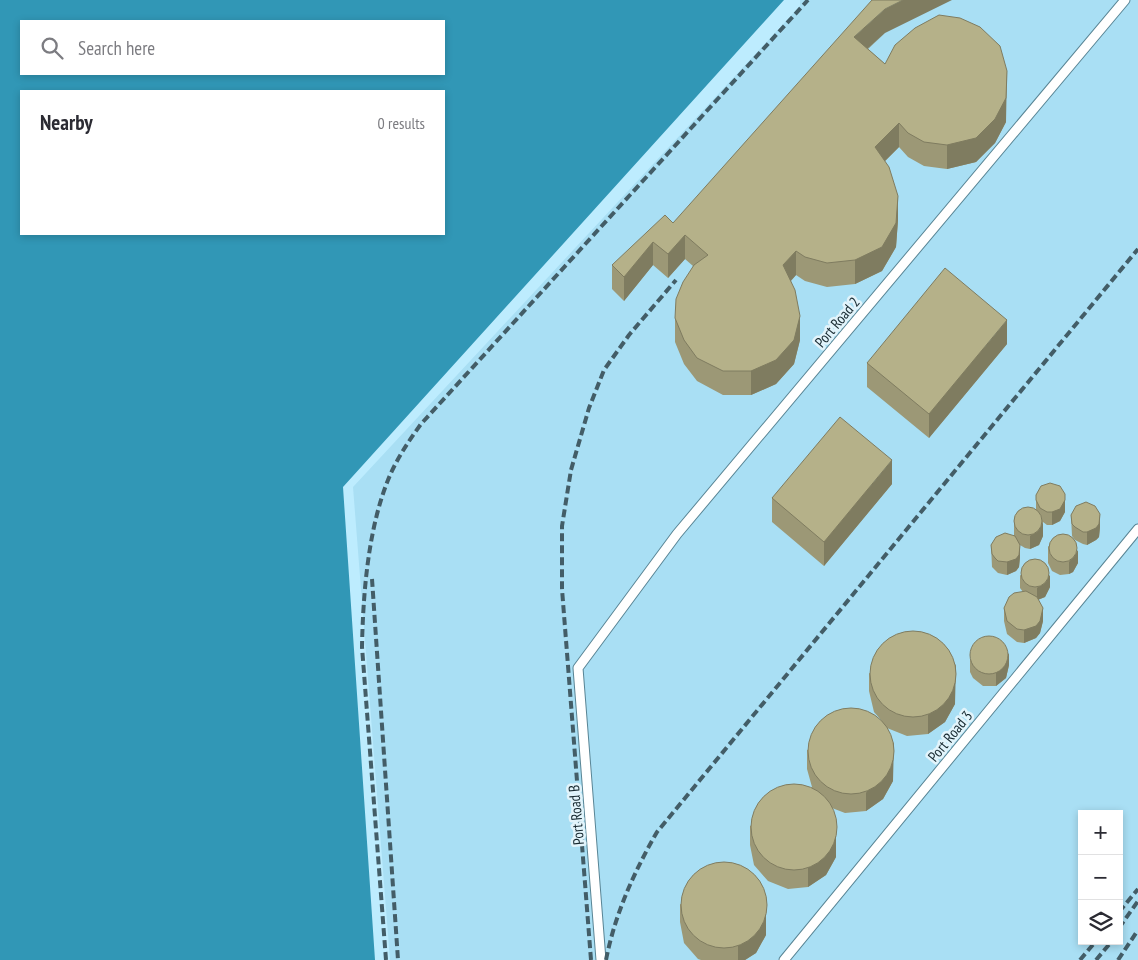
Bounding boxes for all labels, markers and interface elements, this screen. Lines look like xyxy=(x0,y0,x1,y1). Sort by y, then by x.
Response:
search box xyxy=(20,20,445,75)
icon: search xyxy=(38,34,66,62)
text: Search here xyxy=(78,36,155,60)
text: Nearby xyxy=(40,109,93,136)
text: 0 results xyxy=(378,113,425,133)
street label: Port Road 2 xyxy=(810,293,864,351)
street label: Port Road 3 xyxy=(924,707,976,765)
street label: Port Road B xyxy=(564,784,588,846)
map controls xyxy=(1078,810,1123,945)
button: + xyxy=(1078,810,1123,855)
button: − xyxy=(1078,855,1123,900)
button: layers xyxy=(1078,900,1123,945)

